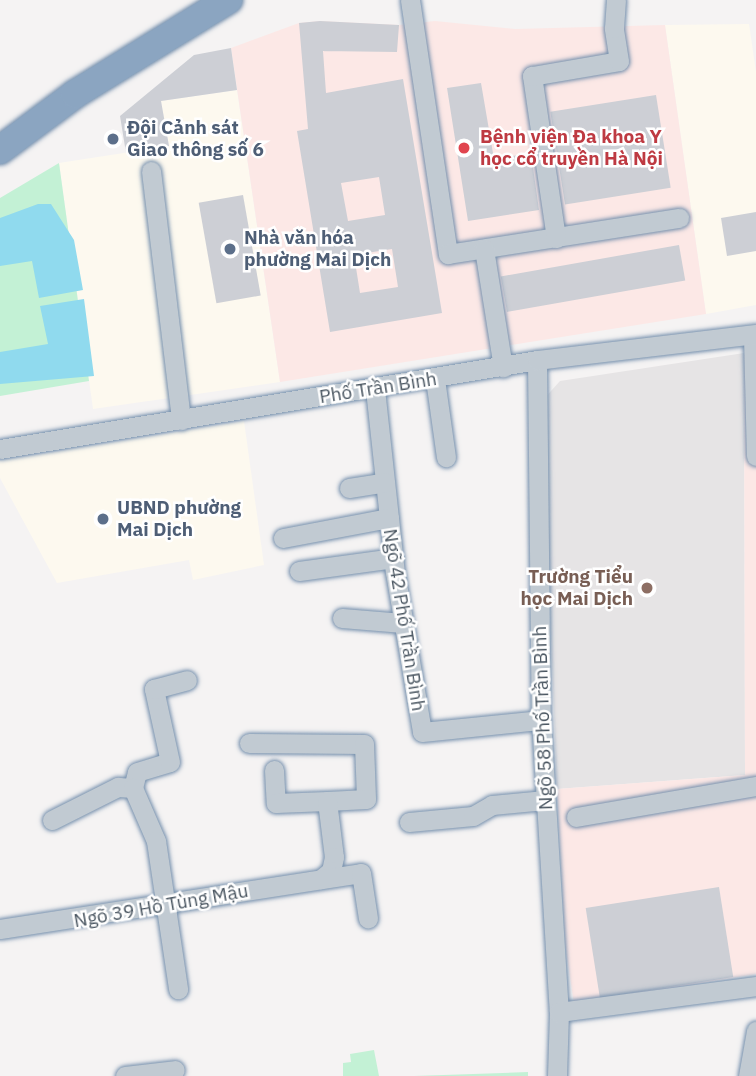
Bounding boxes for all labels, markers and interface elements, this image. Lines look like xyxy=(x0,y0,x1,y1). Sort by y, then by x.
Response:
place label: Đội Cảnh sát Giao thông số 6 xyxy=(127,117,264,161)
place label: Bệnh viện Đa khoa Y học cổ truyền Hà Nội xyxy=(480,126,663,170)
marker: Đội Cảnh sát Giao thông số 6 xyxy=(105,131,121,147)
marker: Bệnh viện Đa khoa Y học cổ truyền Hà Nội xyxy=(454,138,474,158)
place label: Nhà văn hóa phường Mai Dịch xyxy=(244,227,391,271)
marker: Nhà văn hóa phường Mai Dịch xyxy=(222,241,238,257)
street label: Phố Trần Bình xyxy=(318,367,438,409)
place label: UBND phường Mai Dịch xyxy=(117,497,241,541)
marker: UBND phường Mai Dịch xyxy=(95,511,111,527)
street label: Ngõ 42 Phố Trần Bình xyxy=(378,527,430,713)
place label: Trường Tiểu học Mai Dịch xyxy=(521,566,633,610)
marker: Trường Tiểu học Mai Dịch xyxy=(639,580,655,596)
street label: Ngõ 58 Phố Trần Bình xyxy=(528,626,558,810)
street label: Ngõ 39 Hồ Tùng Mậu xyxy=(72,879,250,933)

